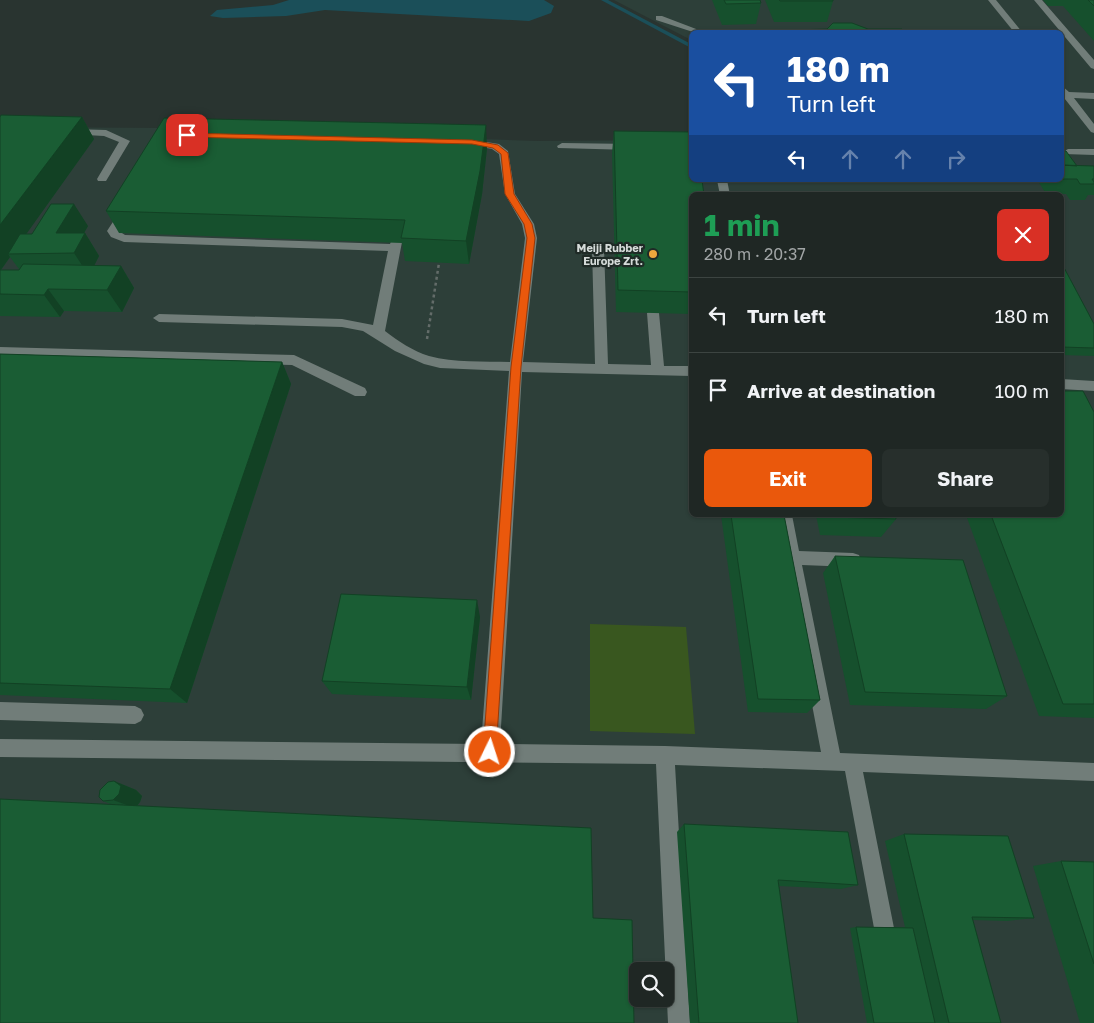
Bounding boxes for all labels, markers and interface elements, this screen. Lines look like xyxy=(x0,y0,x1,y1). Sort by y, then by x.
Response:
text: 180 m xyxy=(787,48,890,90)
icon: left xyxy=(704,50,769,115)
text: Turn left xyxy=(787,90,876,117)
pin xyxy=(166,114,208,156)
icon: arrive xyxy=(173,121,201,149)
icon: left xyxy=(783,145,811,173)
icon: ahead xyxy=(836,145,864,173)
icon: ahead xyxy=(889,145,917,173)
icon: right xyxy=(942,145,970,173)
text: 1 min xyxy=(704,207,780,243)
button: close xyxy=(997,209,1049,261)
place label: Meiji Rubber Europe Zrt. xyxy=(577,241,644,267)
text: 280 m · 20:37 xyxy=(704,244,806,264)
marker: Meiji Rubber Europe Zrt. xyxy=(647,248,659,260)
icon: left xyxy=(704,301,732,329)
text: Turn left xyxy=(747,304,826,327)
text: 180 m xyxy=(995,304,1049,327)
icon: arrive xyxy=(704,376,732,404)
text: Arrive at destination xyxy=(747,379,935,402)
text: 100 m xyxy=(995,379,1049,402)
button: Exit xyxy=(704,449,872,507)
button: Share xyxy=(882,449,1049,507)
position arrow xyxy=(463,725,515,777)
map controls xyxy=(629,962,674,1007)
button: search xyxy=(629,962,674,1007)

